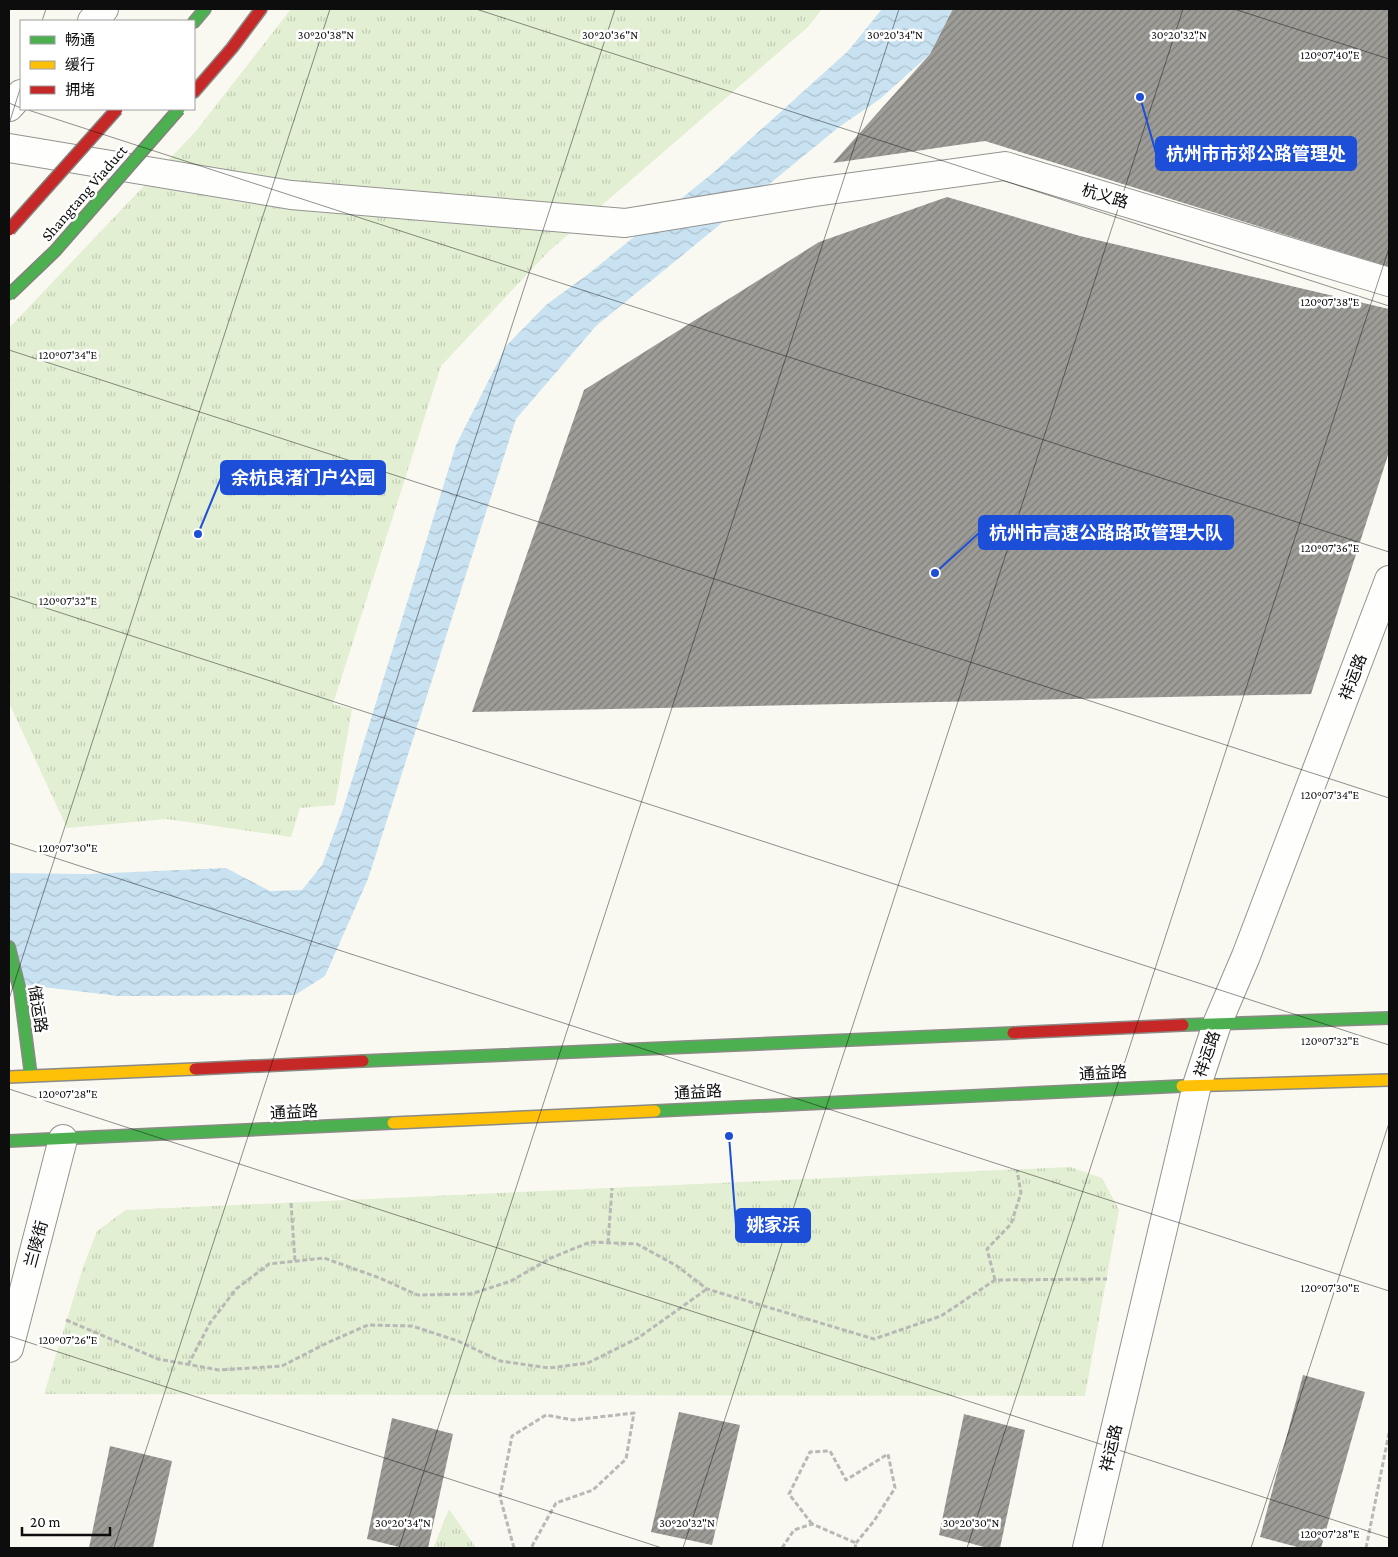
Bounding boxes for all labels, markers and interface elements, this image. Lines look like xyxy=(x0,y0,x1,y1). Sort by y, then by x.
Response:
legend xyxy=(20,20,195,110)
text: 30°20'38"N xyxy=(298,28,354,42)
text: 30°20'36"N xyxy=(582,28,638,42)
text: 30°20'34"N xyxy=(867,28,923,42)
text: 30°20'32"N xyxy=(1151,28,1207,42)
text: 畅通 xyxy=(65,32,95,48)
text: 120°07'40"E xyxy=(1300,48,1360,62)
text: 缓行 xyxy=(65,57,95,73)
text: 拥堵 xyxy=(65,82,95,98)
callout: 杭州市市郊公路管理处 xyxy=(1156,137,1356,170)
street label: Shangtang Viaduct xyxy=(38,141,131,245)
text: 杭州市市郊公路管理处 xyxy=(1166,144,1346,164)
street label: 杭义路 xyxy=(1080,181,1130,211)
text: 120°07'38"E xyxy=(1301,295,1360,309)
text: 120°07'34"E xyxy=(39,348,98,362)
callout: 余杭良渚门户公园 xyxy=(221,461,385,494)
text: 余杭良渚门户公园 xyxy=(231,468,375,488)
callout: 杭州市高速公路路政管理大队 xyxy=(979,516,1233,549)
text: 杭州市高速公路路政管理大队 xyxy=(989,522,1223,543)
text: 120°07'36"E xyxy=(1301,541,1360,555)
text: 120°07'32"E xyxy=(39,594,97,608)
street label: 祥运路 xyxy=(1336,652,1370,702)
text: 120°07'34"E xyxy=(1301,788,1360,802)
text: 120°07'30"E xyxy=(38,841,98,855)
street label: 储运路 xyxy=(26,984,50,1034)
street label: 祥运路 xyxy=(1191,1029,1223,1079)
text: 120°07'32"E xyxy=(1301,1034,1359,1048)
street label: 通益路 xyxy=(1079,1063,1127,1083)
street label: 通益路 xyxy=(674,1082,722,1102)
text: 120°07'28"E xyxy=(38,1087,98,1101)
street label: 通益路 xyxy=(270,1102,318,1122)
callout: 姚家浜 xyxy=(736,1209,810,1242)
text: 姚家浜 xyxy=(746,1215,800,1235)
street label: 兰陵街 xyxy=(22,1219,50,1269)
text: 120°07'30"E xyxy=(1300,1281,1360,1295)
text: 120°07'26"E xyxy=(39,1333,98,1347)
street label: 祥运路 xyxy=(1097,1423,1125,1473)
scale bar xyxy=(22,1504,110,1536)
text: 20 m xyxy=(30,1514,61,1530)
text: 30°20'34"N xyxy=(375,1516,431,1530)
text: 30°20'32"N xyxy=(659,1516,715,1530)
text: 30°20'30"N xyxy=(943,1516,999,1530)
text: 120°07'28"E xyxy=(1300,1527,1360,1541)

